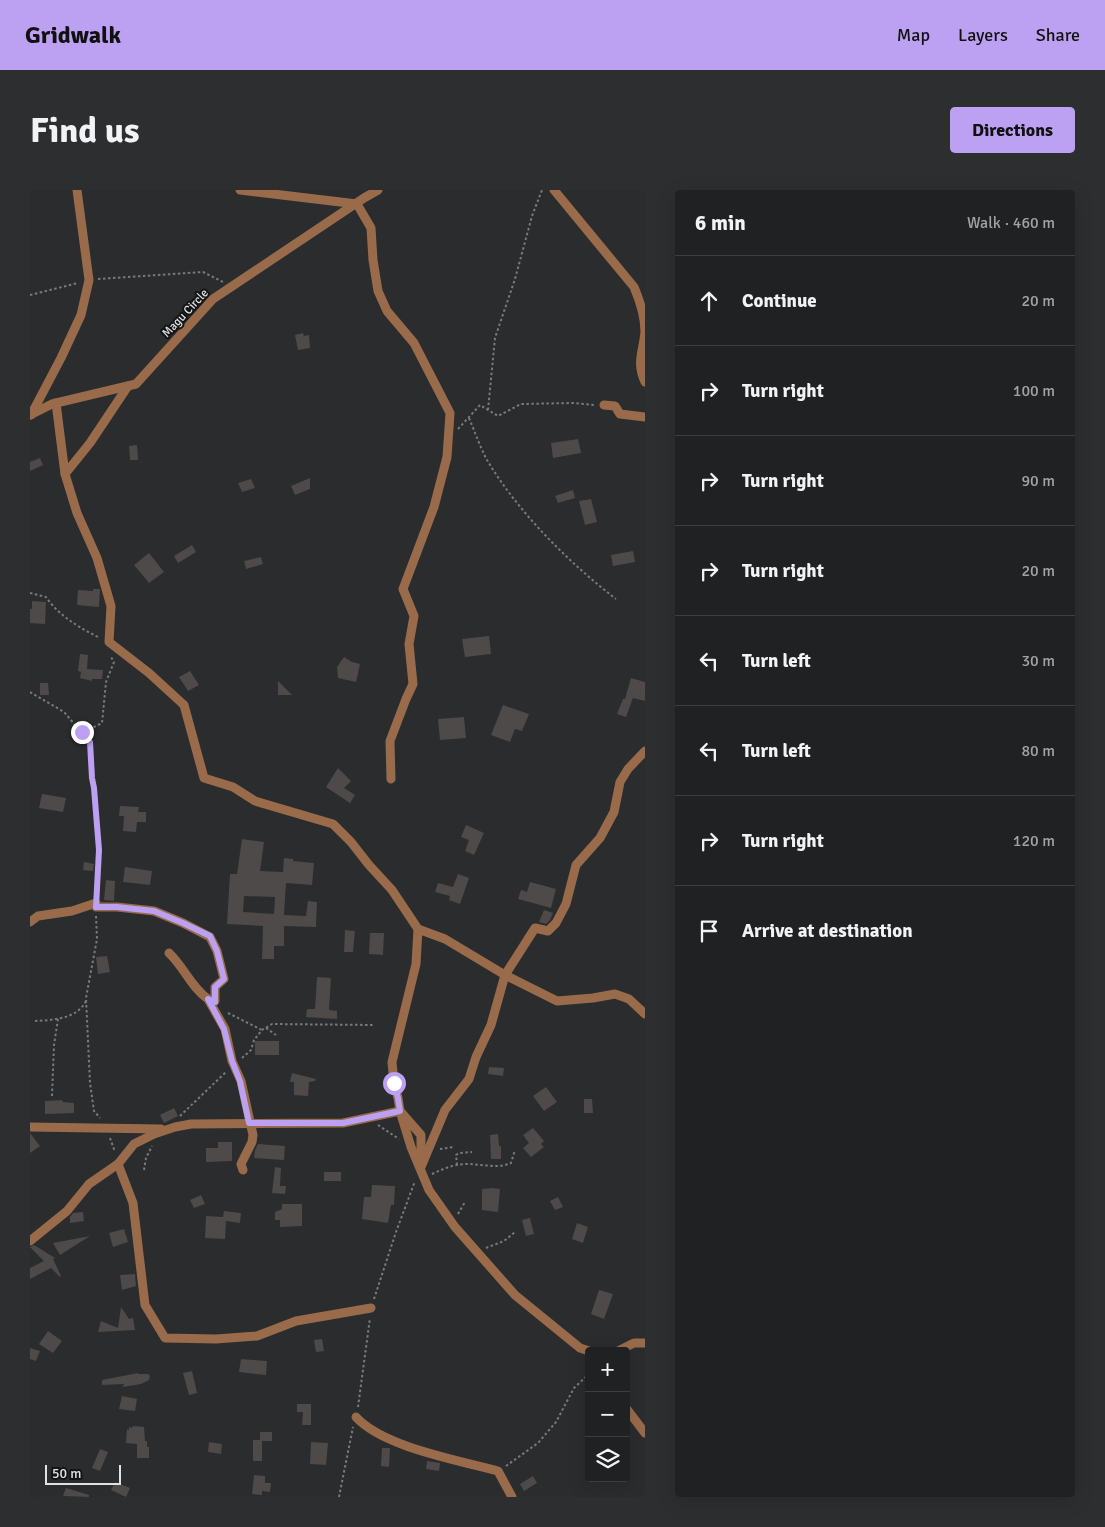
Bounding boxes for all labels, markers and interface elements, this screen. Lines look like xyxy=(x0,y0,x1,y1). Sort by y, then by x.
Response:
text: Gridwalk xyxy=(25,20,121,50)
text: Map xyxy=(897,24,930,46)
text: Layers xyxy=(958,24,1008,46)
text: Share xyxy=(1036,24,1080,46)
button: Directions xyxy=(950,107,1075,153)
text: Find us xyxy=(30,109,140,152)
text: 6 min xyxy=(695,210,746,236)
text: Walk · 460 m xyxy=(967,213,1055,233)
street label: Magu Circle xyxy=(159,286,212,341)
icon: ahead xyxy=(695,287,723,315)
text: Continue xyxy=(742,289,817,313)
text: 20 m xyxy=(1021,291,1055,311)
icon: right xyxy=(695,377,723,405)
text: Turn right xyxy=(742,379,824,403)
text: 100 m xyxy=(1013,381,1055,401)
icon: right xyxy=(695,467,723,495)
text: Turn right xyxy=(742,469,824,493)
text: 90 m xyxy=(1021,471,1055,491)
icon: right xyxy=(695,557,723,585)
text: Turn right xyxy=(742,559,824,583)
text: 20 m xyxy=(1021,561,1055,581)
icon: left xyxy=(695,647,723,675)
text: Turn left xyxy=(742,649,811,673)
text: 30 m xyxy=(1021,651,1055,671)
route end xyxy=(71,721,94,744)
icon: left xyxy=(695,737,723,765)
text: Turn left xyxy=(742,739,811,763)
text: 80 m xyxy=(1021,741,1055,761)
icon: right xyxy=(695,827,723,855)
text: Turn right xyxy=(742,829,824,853)
text: 120 m xyxy=(1013,831,1055,851)
icon: arrive xyxy=(695,917,723,945)
text: Arrive at destination xyxy=(742,919,913,943)
route start xyxy=(383,1072,406,1095)
map controls xyxy=(585,1347,630,1482)
button: + xyxy=(585,1347,630,1392)
button: − xyxy=(585,1392,630,1437)
button: layers xyxy=(585,1437,630,1482)
scale bar xyxy=(45,1462,121,1485)
text: 50 m xyxy=(52,1465,81,1482)

